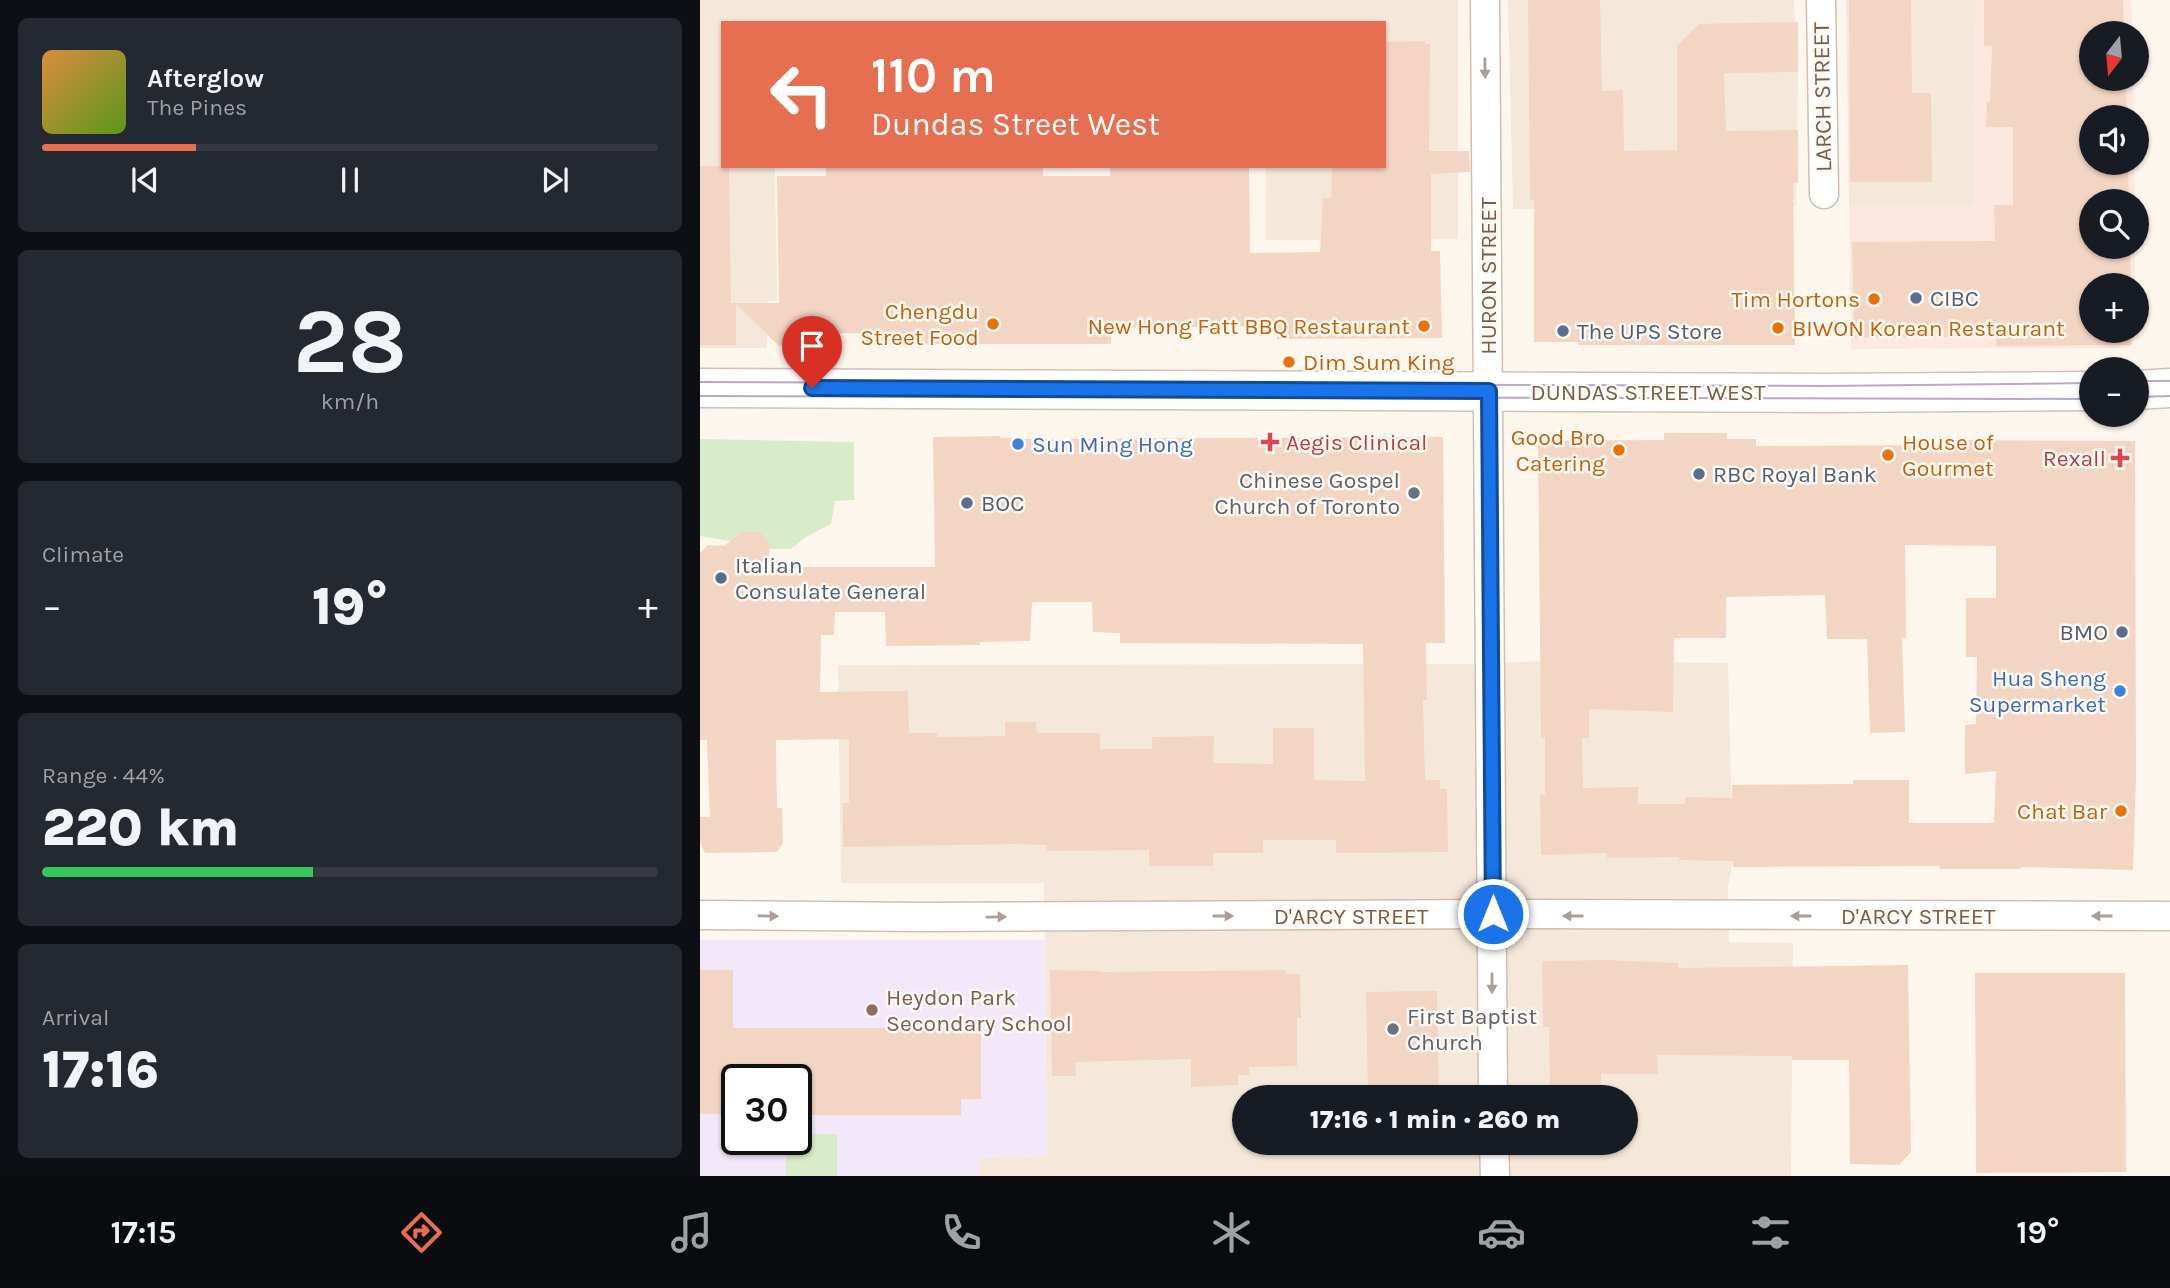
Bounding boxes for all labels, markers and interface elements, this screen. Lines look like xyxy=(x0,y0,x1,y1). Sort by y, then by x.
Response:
street label: LARCH STREET xyxy=(1808,21,1837,172)
north arrow xyxy=(2079,21,2149,91)
map controls xyxy=(2079,21,2149,427)
text: 110 m xyxy=(871,47,996,104)
icon: left xyxy=(756,49,847,140)
one-way arrow xyxy=(1480,57,1491,79)
text: Afterglow xyxy=(147,63,264,94)
text: The Pines xyxy=(147,94,247,121)
button: sound xyxy=(2079,105,2149,175)
text: Dundas Street West xyxy=(871,106,1160,143)
icon: previous xyxy=(126,161,164,199)
icon: pause xyxy=(331,161,369,199)
icon: next xyxy=(536,161,574,199)
button: search xyxy=(2079,189,2149,259)
street label: HURON STREET xyxy=(1475,197,1502,355)
button: + xyxy=(2079,273,2149,343)
place label: CIBC xyxy=(1930,285,1979,312)
place label: Tim Hortons xyxy=(1731,286,1860,313)
text: 28 xyxy=(293,289,407,395)
marker: CIBC xyxy=(1908,290,1924,306)
marker: Tim Hortons xyxy=(1866,291,1882,307)
place label: Chengdu Street Food xyxy=(860,298,979,351)
place label: New Hong Fatt BBQ Restaurant xyxy=(1087,313,1410,340)
place label: BIWON Korean Restaurant xyxy=(1792,315,2065,342)
pin xyxy=(782,316,842,388)
marker: Chengdu Street Food xyxy=(985,316,1001,332)
marker: New Hong Fatt BBQ Restaurant xyxy=(1416,318,1432,334)
place label: The UPS Store xyxy=(1577,318,1722,345)
marker: BIWON Korean Restaurant xyxy=(1770,320,1786,336)
marker: The UPS Store xyxy=(1555,323,1571,339)
icon: arrive xyxy=(793,327,831,365)
place label: Dim Sum King xyxy=(1303,349,1455,376)
marker: Dim Sum King xyxy=(1281,354,1297,370)
button: − xyxy=(2079,357,2149,427)
street label: DUNDAS STREET WEST xyxy=(1531,379,1766,406)
text: km/h xyxy=(321,388,379,415)
place label: Good Bro Catering xyxy=(1511,424,1605,477)
place label: Aegis Clinical xyxy=(1286,429,1428,456)
place label: House of Gourmet xyxy=(1902,429,1994,482)
place label: Sun Ming Hong xyxy=(1032,431,1193,458)
marker: Aegis Clinical xyxy=(1260,432,1280,452)
marker: Sun Ming Hong xyxy=(1010,436,1026,452)
marker: Good Bro Catering xyxy=(1611,442,1627,458)
place label: Rexall xyxy=(2043,445,2106,472)
marker: House of Gourmet xyxy=(1880,447,1896,463)
marker: Rexall xyxy=(2112,450,2128,466)
place label: RBC Royal Bank xyxy=(1713,461,1877,488)
marker: RBC Royal Bank xyxy=(1691,466,1707,482)
place label: Chinese Gospel Church of Toronto xyxy=(1214,467,1400,520)
marker: Chinese Gospel Church of Toronto xyxy=(1406,485,1422,501)
place label: BOC xyxy=(981,490,1024,517)
marker: BOC xyxy=(959,495,975,511)
text: Climate xyxy=(42,541,124,568)
place label: Italian Consulate General xyxy=(735,552,926,605)
marker: Italian Consulate General xyxy=(713,570,729,586)
text: 19° xyxy=(312,576,388,637)
text: − xyxy=(42,584,62,629)
text: + xyxy=(638,584,658,629)
place label: BMO xyxy=(2059,619,2108,646)
marker: BMO xyxy=(2114,624,2130,640)
place label: Hua Sheng Supermarket xyxy=(1969,665,2106,718)
marker: Hua Sheng Supermarket xyxy=(2112,683,2128,699)
text: Range · 44% xyxy=(42,762,165,789)
text: 220 km xyxy=(42,797,239,858)
place label: Chat Bar xyxy=(2017,798,2108,825)
marker: Chat Bar xyxy=(2113,803,2129,819)
position arrow xyxy=(1456,877,1530,951)
street label: D'ARCY STREET xyxy=(1274,903,1429,930)
street label: D'ARCY STREET xyxy=(1841,903,1996,930)
one-way arrow xyxy=(757,910,779,921)
one-way arrow xyxy=(1212,910,1234,922)
one-way arrow xyxy=(1562,910,1584,922)
one-way arrow xyxy=(1790,910,1812,922)
one-way arrow xyxy=(2091,910,2113,922)
one-way arrow xyxy=(985,911,1007,923)
one-way arrow xyxy=(1486,972,1498,994)
place label: Heydon Park Secondary School xyxy=(886,984,1072,1037)
marker: Heydon Park Secondary School xyxy=(864,1002,880,1018)
place label: First Baptist Church xyxy=(1407,1003,1537,1056)
text: Arrival xyxy=(42,1004,109,1031)
marker: First Baptist Church xyxy=(1385,1021,1401,1037)
text: 17:16 xyxy=(42,1039,159,1100)
speed limit sign: 30 xyxy=(721,1064,812,1155)
text: 17:16 · 1 min · 260 m xyxy=(1310,1104,1560,1135)
icon: directions xyxy=(397,1208,446,1257)
icon: music xyxy=(667,1208,716,1257)
icon: phone xyxy=(937,1208,986,1257)
icon: climate xyxy=(1207,1208,1256,1257)
icon: car xyxy=(1477,1208,1526,1257)
icon: filters xyxy=(1746,1208,1795,1257)
text: 17:15 xyxy=(110,1214,176,1251)
text: 19° xyxy=(2016,1214,2060,1251)

